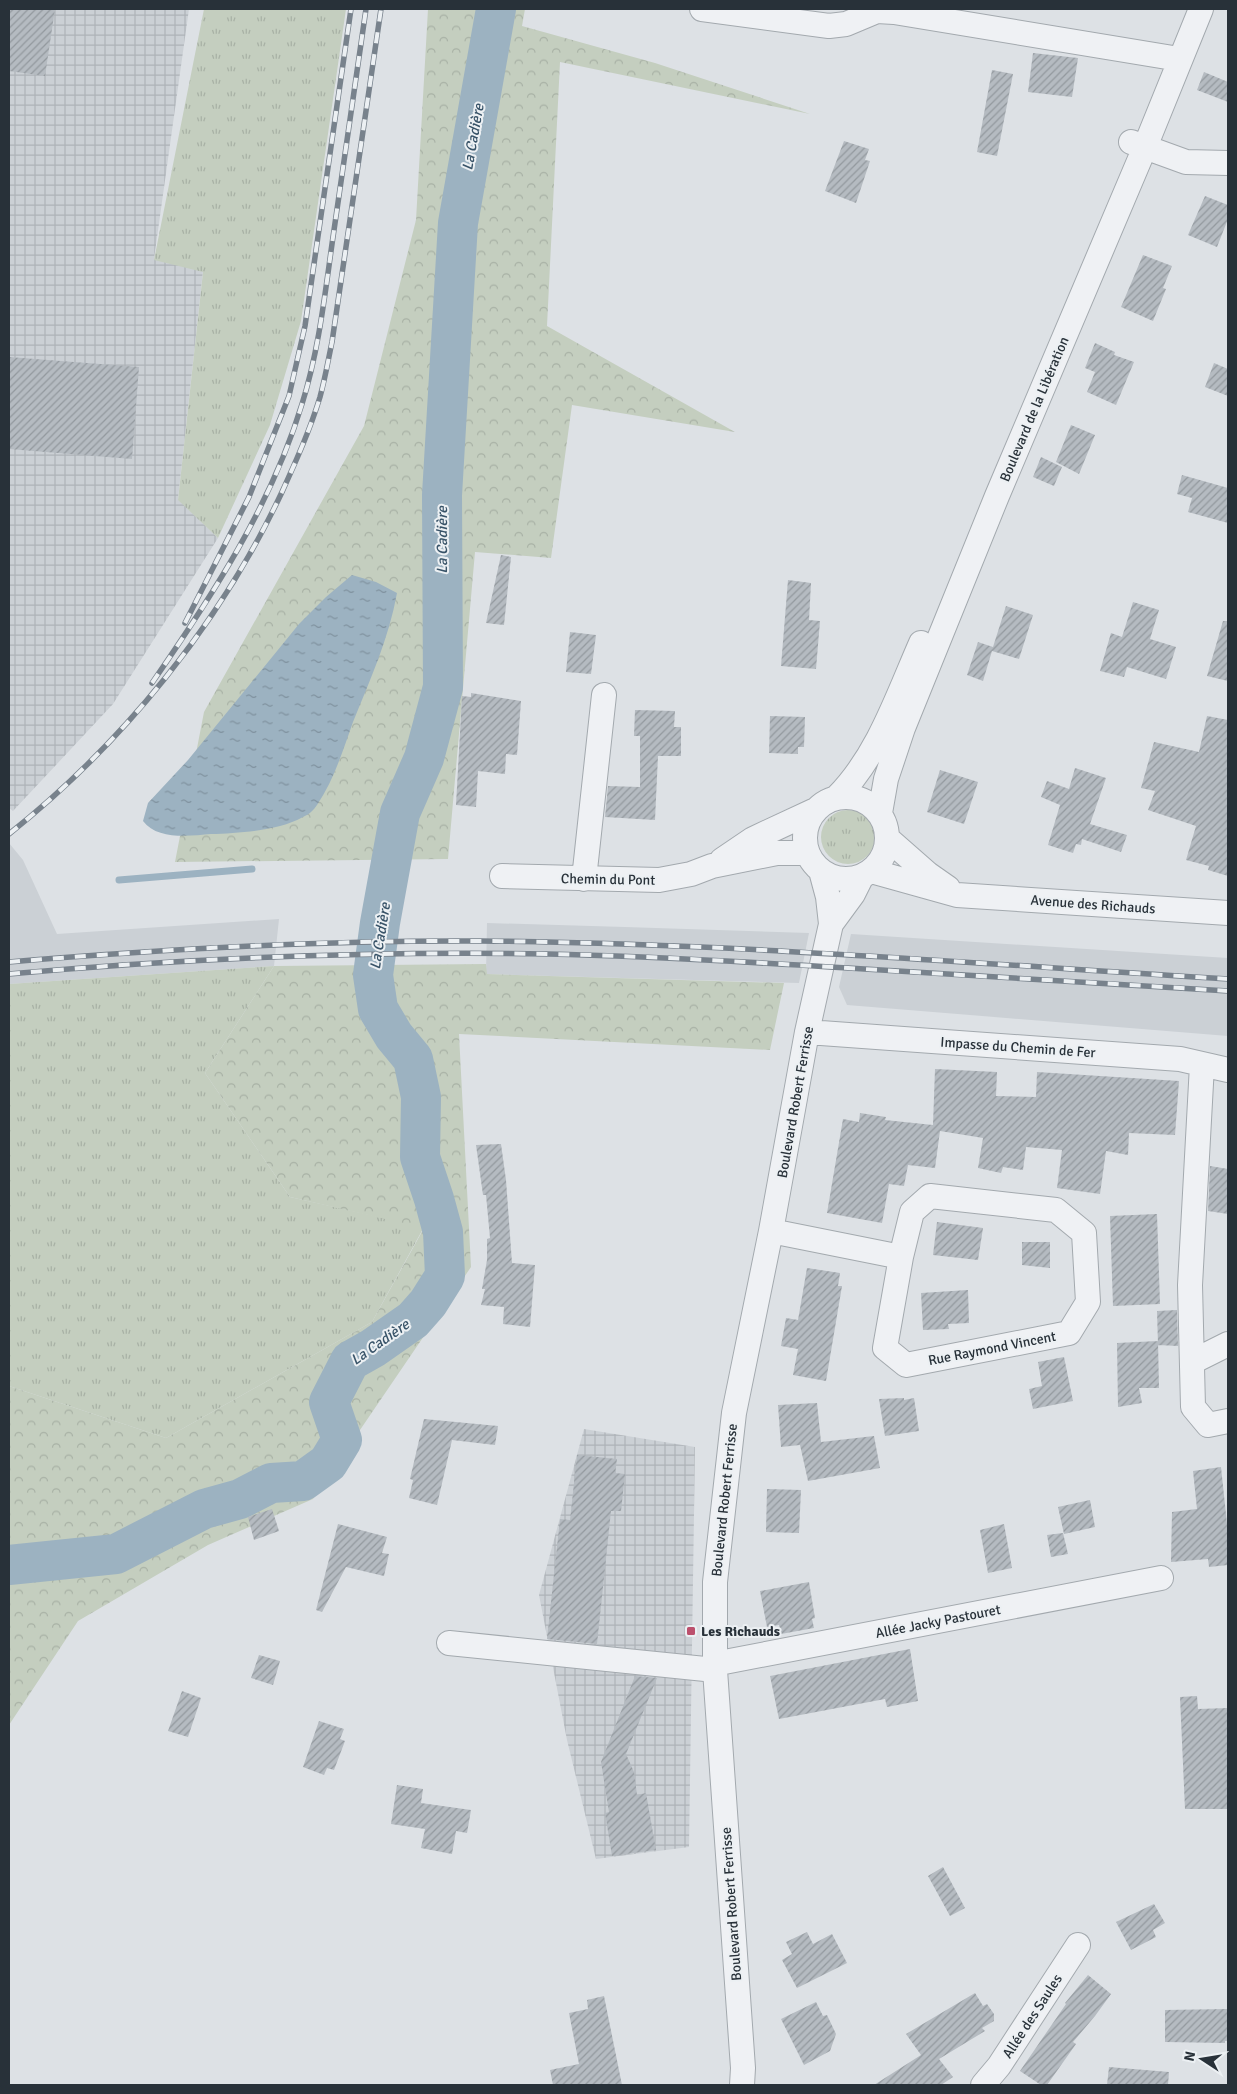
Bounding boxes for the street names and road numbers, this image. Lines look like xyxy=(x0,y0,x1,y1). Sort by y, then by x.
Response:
street label: Boulevard de la Libération xyxy=(996,334,1073,484)
street label: Chemin du Pont xyxy=(561,870,655,889)
street label: Avenue des Richauds xyxy=(1030,892,1156,917)
street label: Boulevard Robert Ferrisse xyxy=(774,1025,817,1179)
street label: Impasse du Chemin de Fer xyxy=(940,1034,1097,1061)
street label: Rue Raymond Vincent xyxy=(927,1328,1057,1369)
street label: Boulevard Robert Ferrisse xyxy=(708,1423,741,1578)
street label: Allée Jacky Pastouret xyxy=(874,1601,1002,1642)
street label: Boulevard Robert Ferrisse xyxy=(718,1827,745,1981)
street label: Allée des Saules xyxy=(999,1971,1066,2061)

